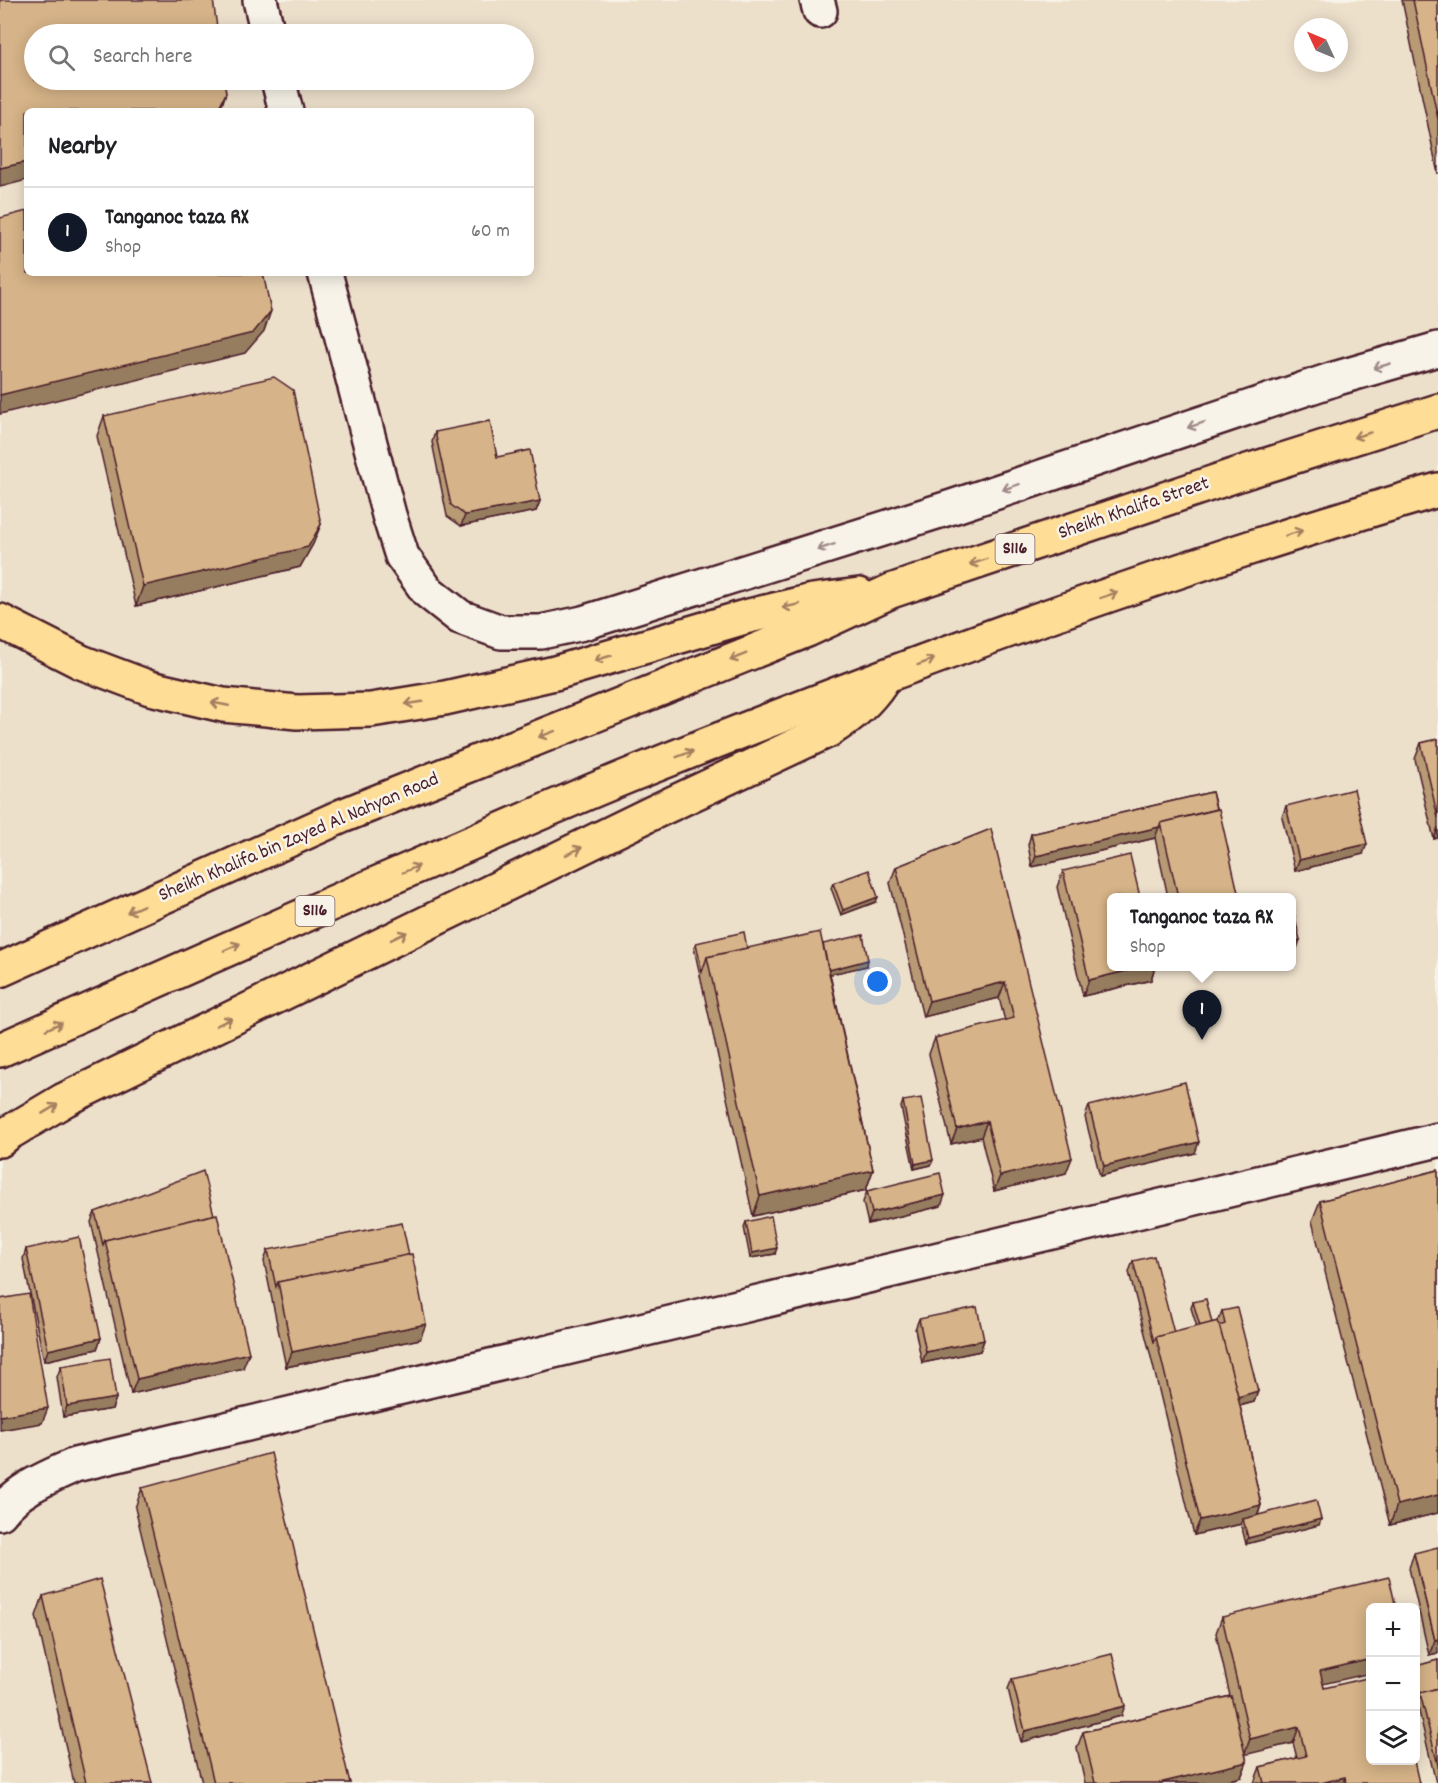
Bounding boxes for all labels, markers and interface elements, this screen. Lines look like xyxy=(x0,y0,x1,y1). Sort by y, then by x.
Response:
north arrow xyxy=(1294,18,1348,72)
search box xyxy=(24,24,534,90)
icon: search xyxy=(45,41,78,74)
text: Search here xyxy=(93,42,192,73)
text: Nearby xyxy=(48,129,116,166)
text: Tanganoc taza RX xyxy=(105,203,249,234)
text: 1 xyxy=(65,218,70,246)
text: 60 m xyxy=(471,218,510,246)
text: Shop xyxy=(105,234,141,262)
one-way arrow xyxy=(1373,360,1392,372)
one-way arrow xyxy=(1187,421,1206,432)
one-way arrow xyxy=(1353,430,1372,441)
street label: Sheikh Khalifa Street xyxy=(1055,470,1213,548)
one-way arrow xyxy=(1002,482,1021,493)
one-way arrow xyxy=(1284,527,1303,538)
road number: S116 xyxy=(996,534,1034,564)
one-way arrow xyxy=(817,542,836,553)
one-way arrow xyxy=(969,557,988,568)
one-way arrow xyxy=(1099,589,1118,600)
one-way arrow xyxy=(782,601,801,612)
one-way arrow xyxy=(729,652,748,663)
one-way arrow xyxy=(594,653,613,664)
one-way arrow xyxy=(916,655,935,666)
one-way arrow xyxy=(404,697,424,708)
one-way arrow xyxy=(211,698,230,709)
one-way arrow xyxy=(538,730,556,741)
one-way arrow xyxy=(675,747,694,758)
street label: Sheikh Khalifa bin Zayed Al Nahyan Road xyxy=(154,766,444,910)
one-way arrow xyxy=(565,844,583,856)
one-way arrow xyxy=(401,863,419,874)
popup xyxy=(1107,893,1296,971)
road number: S116 xyxy=(296,896,334,926)
text: Tanganoc taza RX xyxy=(1130,903,1273,934)
one-way arrow xyxy=(127,904,145,916)
one-way arrow xyxy=(390,930,408,942)
text: Shop xyxy=(1130,934,1166,962)
one-way arrow xyxy=(223,941,241,952)
your location xyxy=(863,967,892,996)
pin: 1 xyxy=(1182,990,1222,1040)
one-way arrow xyxy=(215,1016,232,1028)
one-way arrow xyxy=(44,1020,62,1031)
one-way arrow xyxy=(40,1103,58,1114)
map controls xyxy=(1366,1603,1420,1765)
button: + xyxy=(1366,1603,1420,1657)
button: − xyxy=(1366,1657,1420,1711)
button: layers xyxy=(1366,1711,1420,1765)

